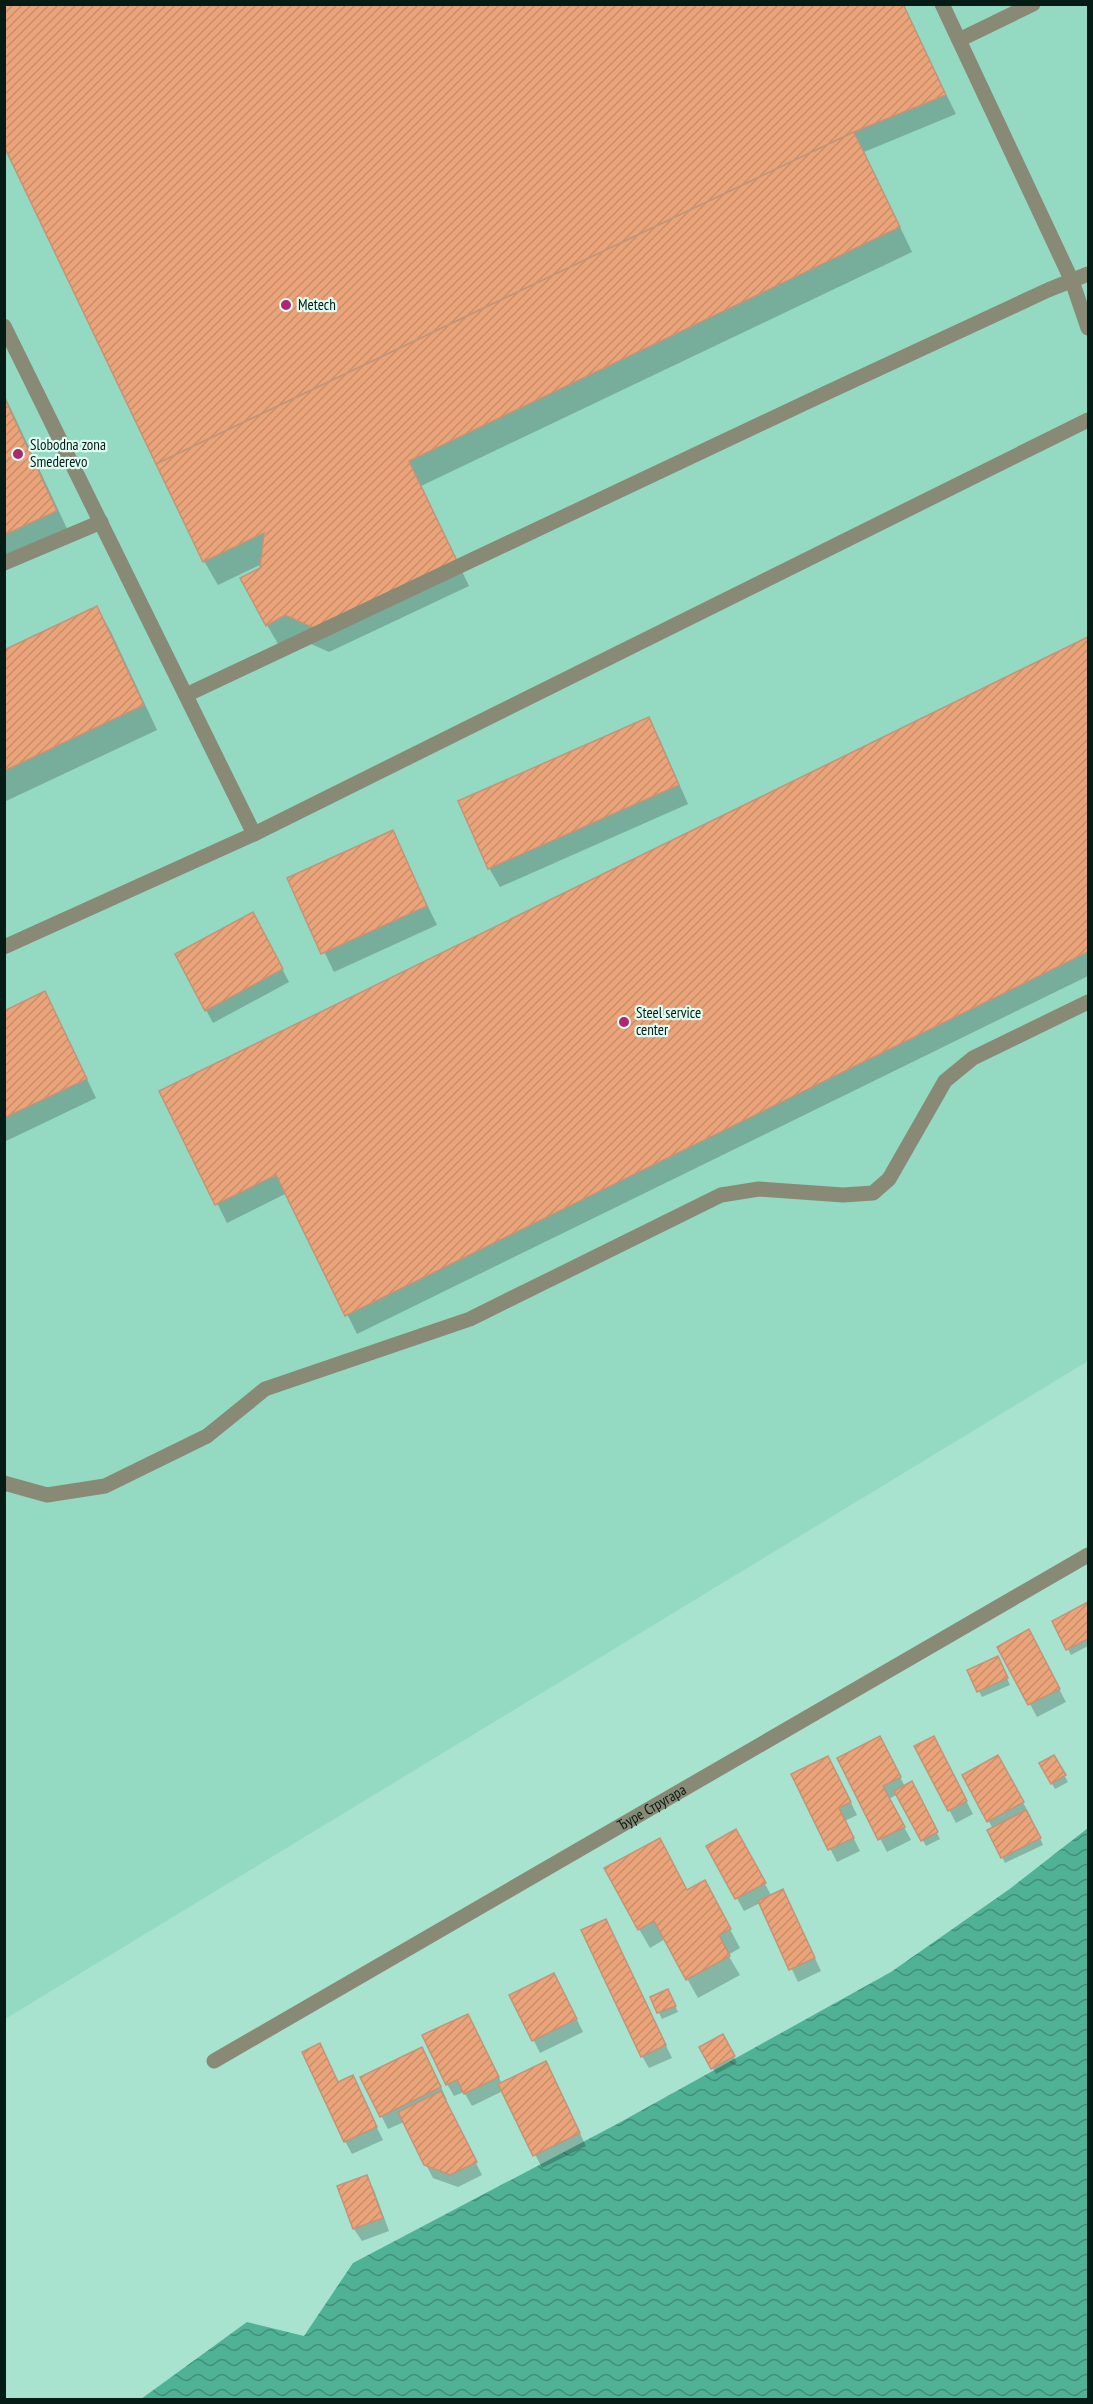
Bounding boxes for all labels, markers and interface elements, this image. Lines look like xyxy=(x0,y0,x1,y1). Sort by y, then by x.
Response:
place label: Metech xyxy=(298,295,336,314)
marker: Metech xyxy=(279,298,293,312)
place label: Slobodna zona Smederevo xyxy=(30,435,106,471)
marker: Slobodna zona Smederevo xyxy=(11,447,25,461)
place label: Steel service center xyxy=(636,1003,701,1039)
marker: Steel service center xyxy=(617,1015,631,1029)
street label: Ђуре Стругара xyxy=(614,1780,689,1834)

